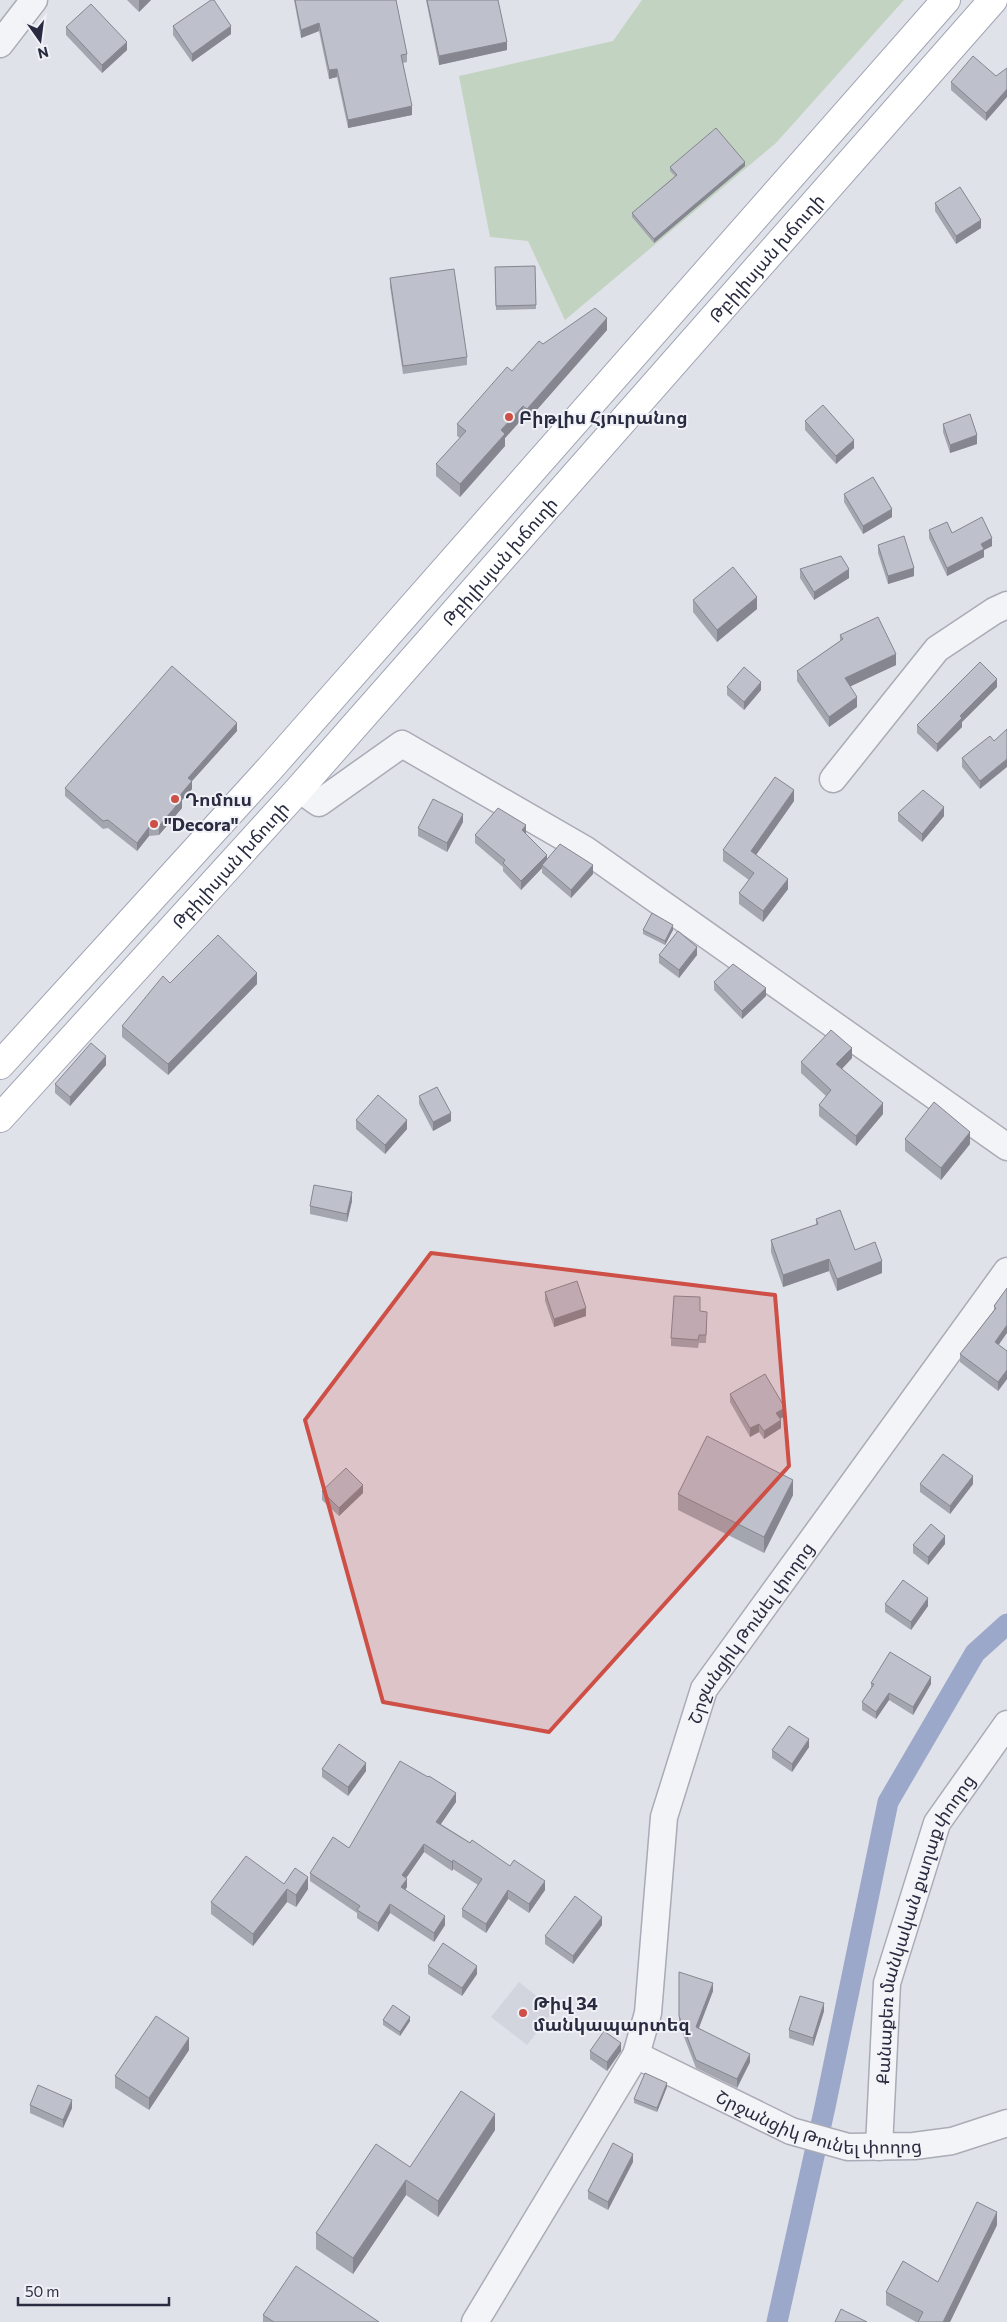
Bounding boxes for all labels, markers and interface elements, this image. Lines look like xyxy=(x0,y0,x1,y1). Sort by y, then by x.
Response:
north arrow xyxy=(15,15,65,65)
text: N xyxy=(36,44,50,63)
street label: Թբիլիսյան խճուղի xyxy=(704,189,829,327)
place label: Բիթլիս Հյուրանոց xyxy=(519,406,688,428)
marker: Բիթլիս Հյուրանոց xyxy=(503,411,515,423)
street label: Թբիլիսյան խճուղի xyxy=(437,492,562,630)
place label: Դոմուս xyxy=(185,788,252,810)
marker: Դոմուս xyxy=(169,793,181,805)
street label: Թբիլիսյան խճուղի xyxy=(167,797,293,933)
place label: "Decora" xyxy=(164,813,239,835)
marker: "Decora" xyxy=(148,818,160,830)
street label: Շրջանցիկ Թունել փողոց xyxy=(683,1537,818,1726)
street label: Քանաքեռ մանկական քաղաք փողոց xyxy=(871,1770,979,2085)
place label: Թիվ 34 մանկապարտեզ xyxy=(533,1992,691,2035)
marker: Թիվ 34 մանկապարտեզ xyxy=(517,2007,529,2019)
street label: Շրջանցիկ Թունել փողոց xyxy=(712,2085,923,2158)
scale bar xyxy=(18,2274,169,2306)
text: 50 m xyxy=(25,2282,59,2300)

